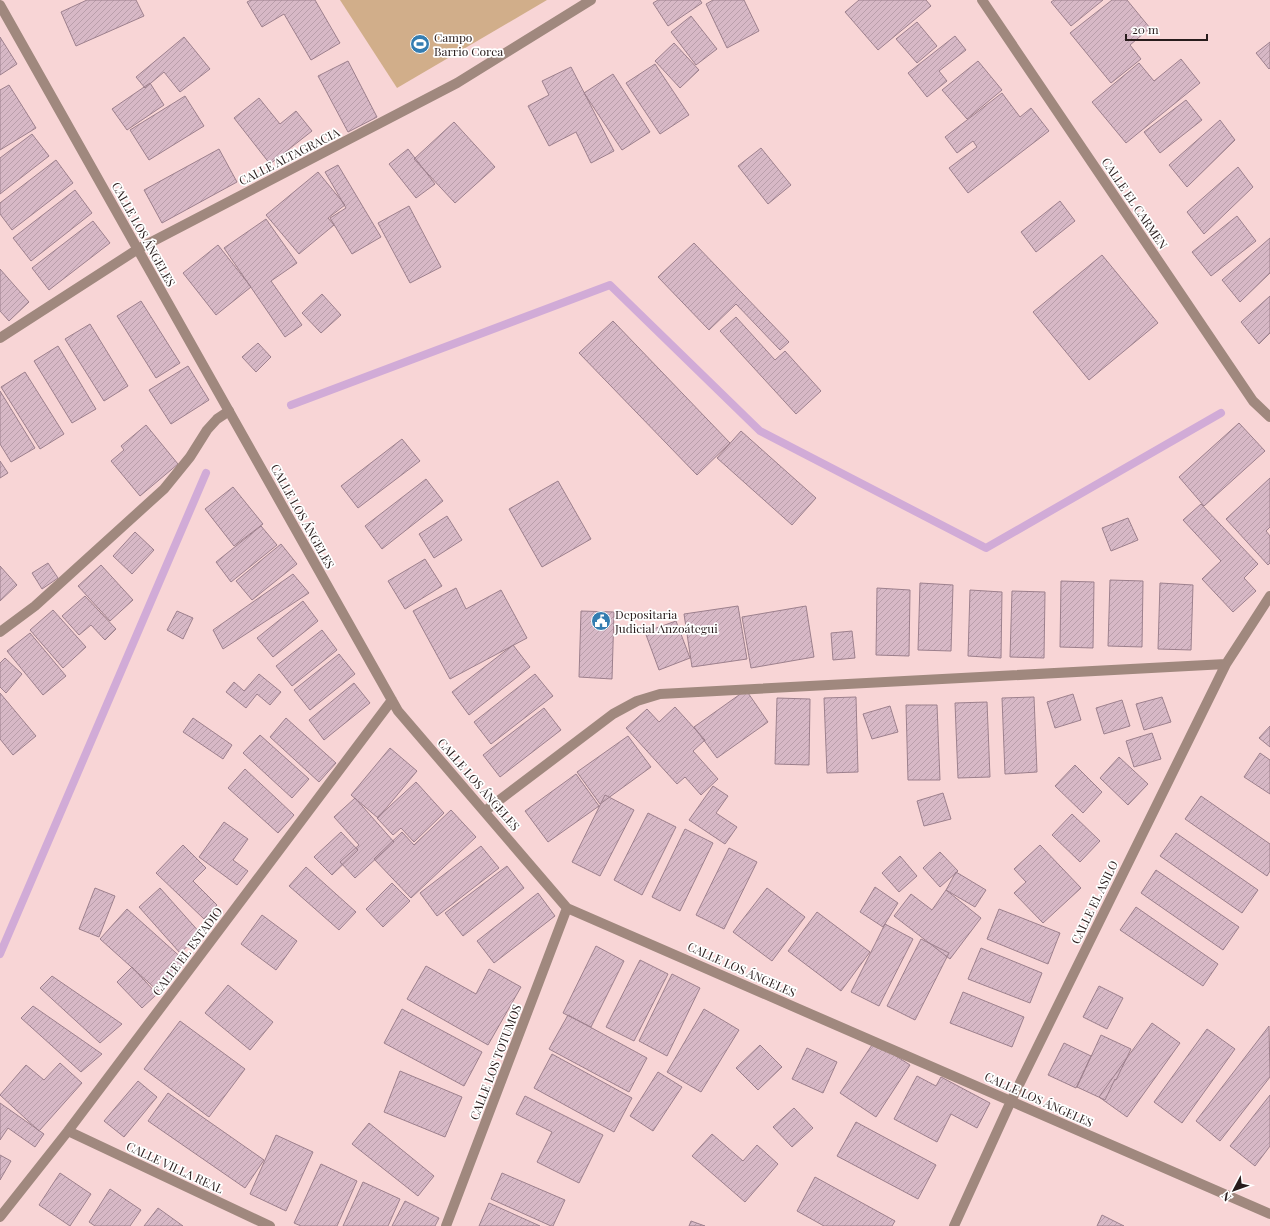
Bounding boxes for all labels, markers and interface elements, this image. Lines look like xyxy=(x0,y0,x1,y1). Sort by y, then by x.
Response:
scale bar xyxy=(1126,16,1207,42)
text: 20 m xyxy=(1132,21,1159,37)
place label: Campo Barrio Corea xyxy=(434,29,503,59)
sports icon: Campo Barrio Corea xyxy=(409,33,431,55)
street label: CALLE ALTAGRACIA xyxy=(236,123,342,188)
street label: CALLE EL CARMEN xyxy=(1098,154,1172,252)
street label: CALLE LOS ÁNGELES xyxy=(109,179,179,289)
street label: CALLE LOS ÁNGELES xyxy=(268,461,338,571)
place label: Depositaria Judicial Anzoátegui xyxy=(614,606,718,636)
public building icon: Depositaria Judicial Anzoátegui xyxy=(590,610,612,632)
street label: CALLE LOS ÁNGELES xyxy=(434,734,524,834)
street label: CALLE EL ASILO xyxy=(1067,858,1121,946)
street label: CALLE EL ESTADIO xyxy=(148,903,226,998)
street label: CALLE LOS ÁNGELES xyxy=(685,938,799,1000)
street label: CALLE LOS TOTUMOS xyxy=(466,1002,524,1122)
street label: CALLE LOS ÁNGELES xyxy=(982,1068,1096,1130)
street label: CALLE VILLA REAL xyxy=(124,1137,226,1197)
north arrow xyxy=(1214,1170,1254,1210)
text: N xyxy=(1218,1189,1234,1205)

